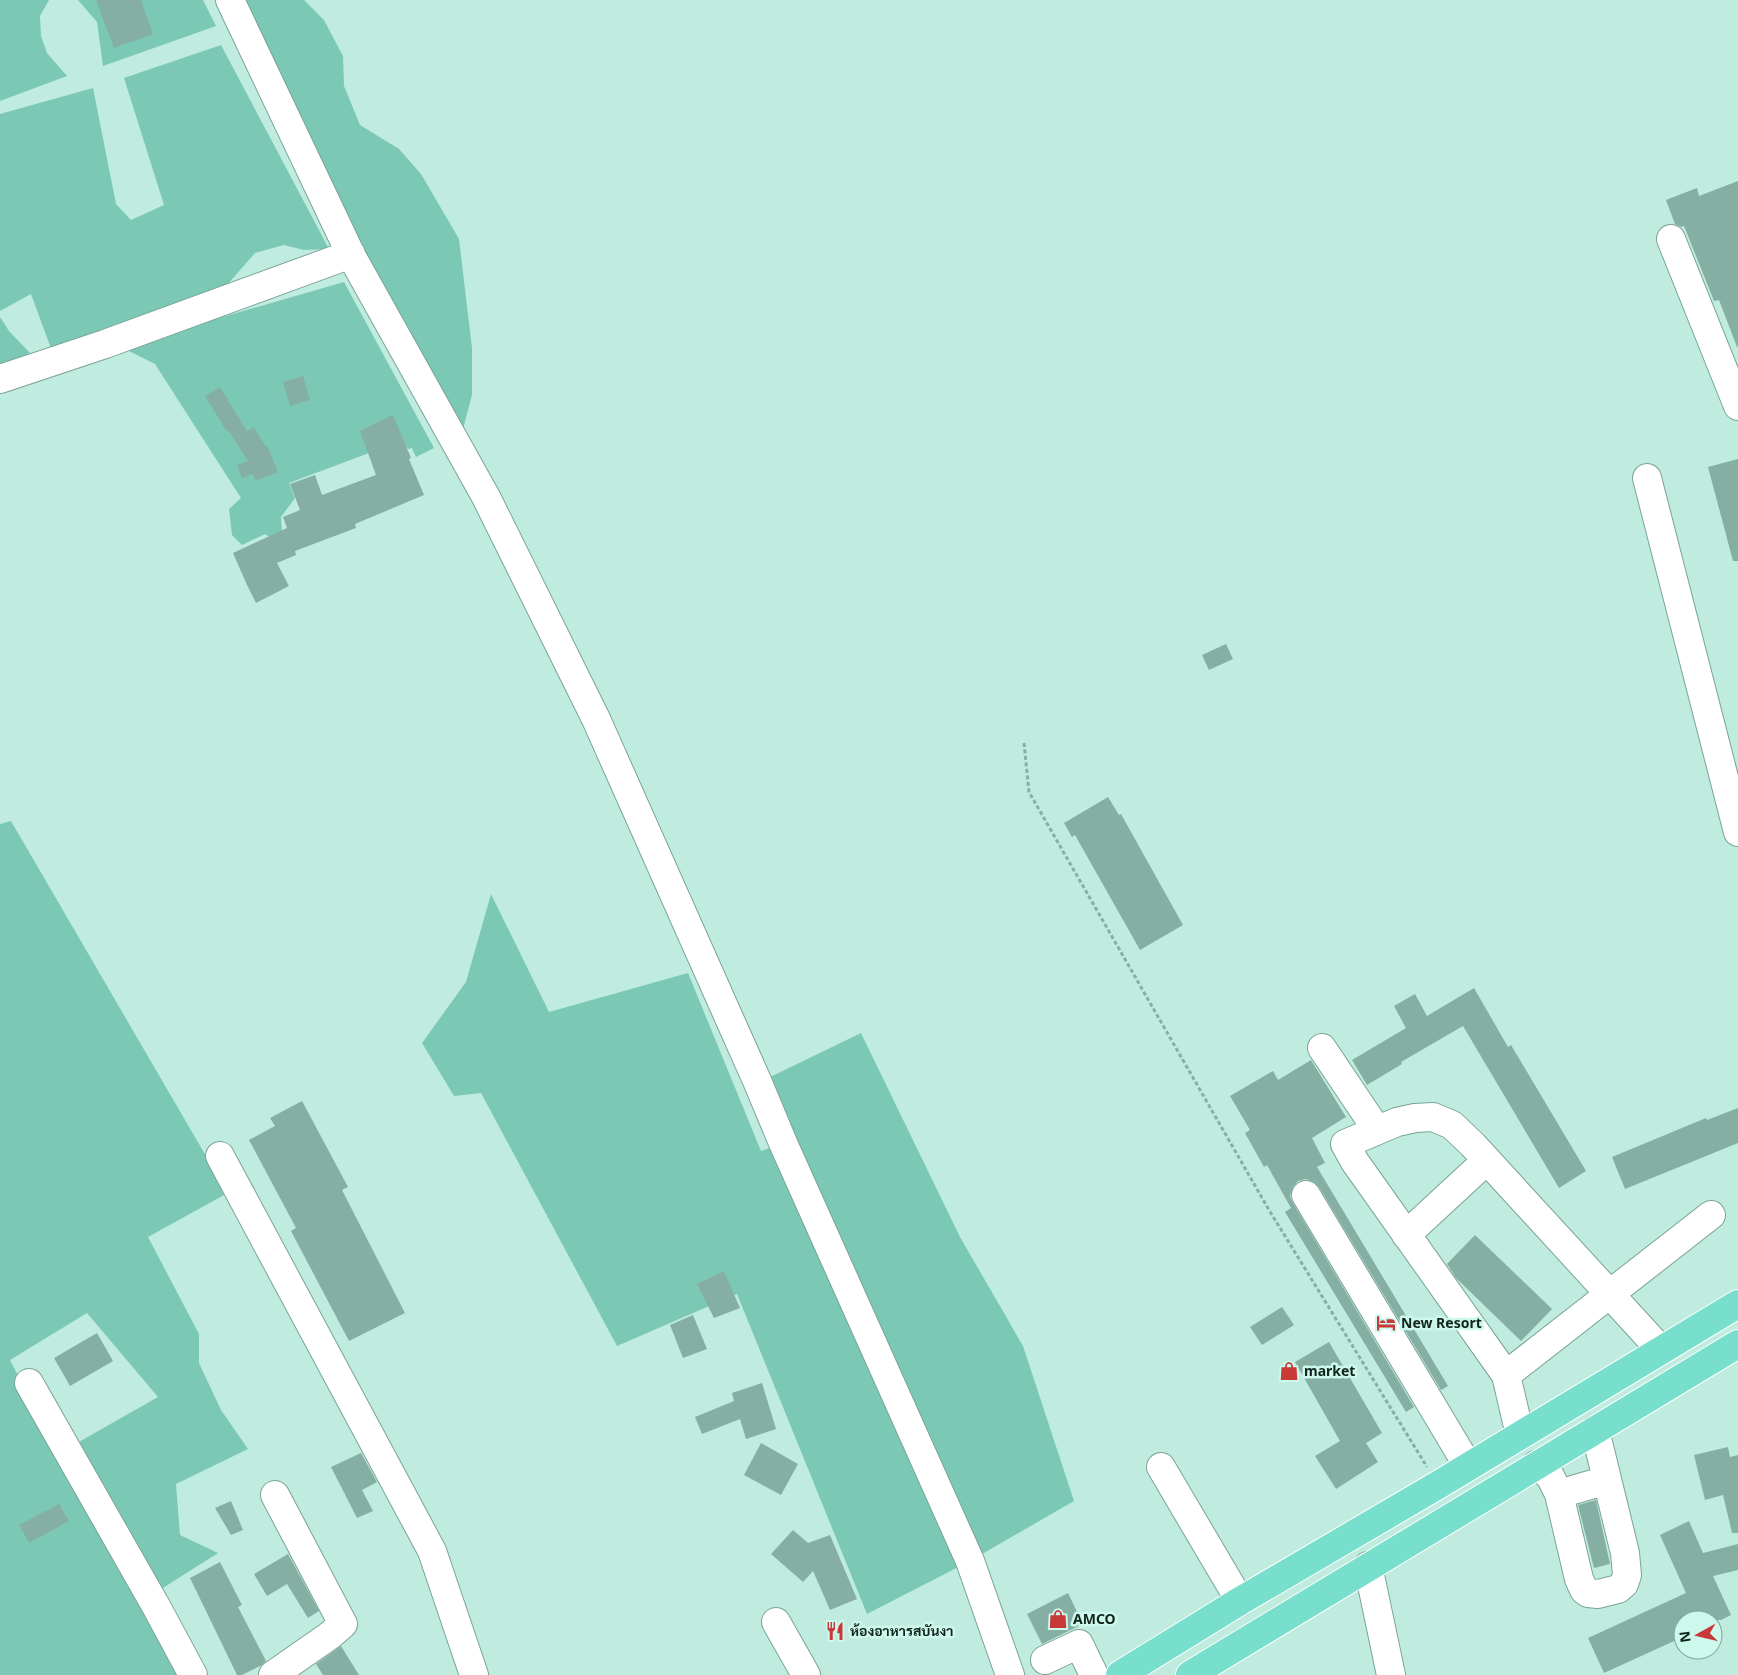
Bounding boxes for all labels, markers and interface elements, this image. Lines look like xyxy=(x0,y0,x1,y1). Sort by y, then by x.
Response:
hotel icon: New Resort xyxy=(1375,1312,1397,1334)
place label: New Resort xyxy=(1401,1313,1482,1332)
shop icon: market xyxy=(1278,1360,1300,1382)
place label: market xyxy=(1304,1361,1355,1380)
shop icon: AMCO xyxy=(1047,1608,1069,1630)
place label: AMCO xyxy=(1073,1609,1116,1628)
north arrow xyxy=(1673,1610,1723,1660)
restaurant icon: ห้องอาหารสบันงา xyxy=(824,1620,846,1642)
place label: ห้องอาหารสบันงา xyxy=(850,1621,953,1640)
text: N xyxy=(1674,1630,1695,1644)

